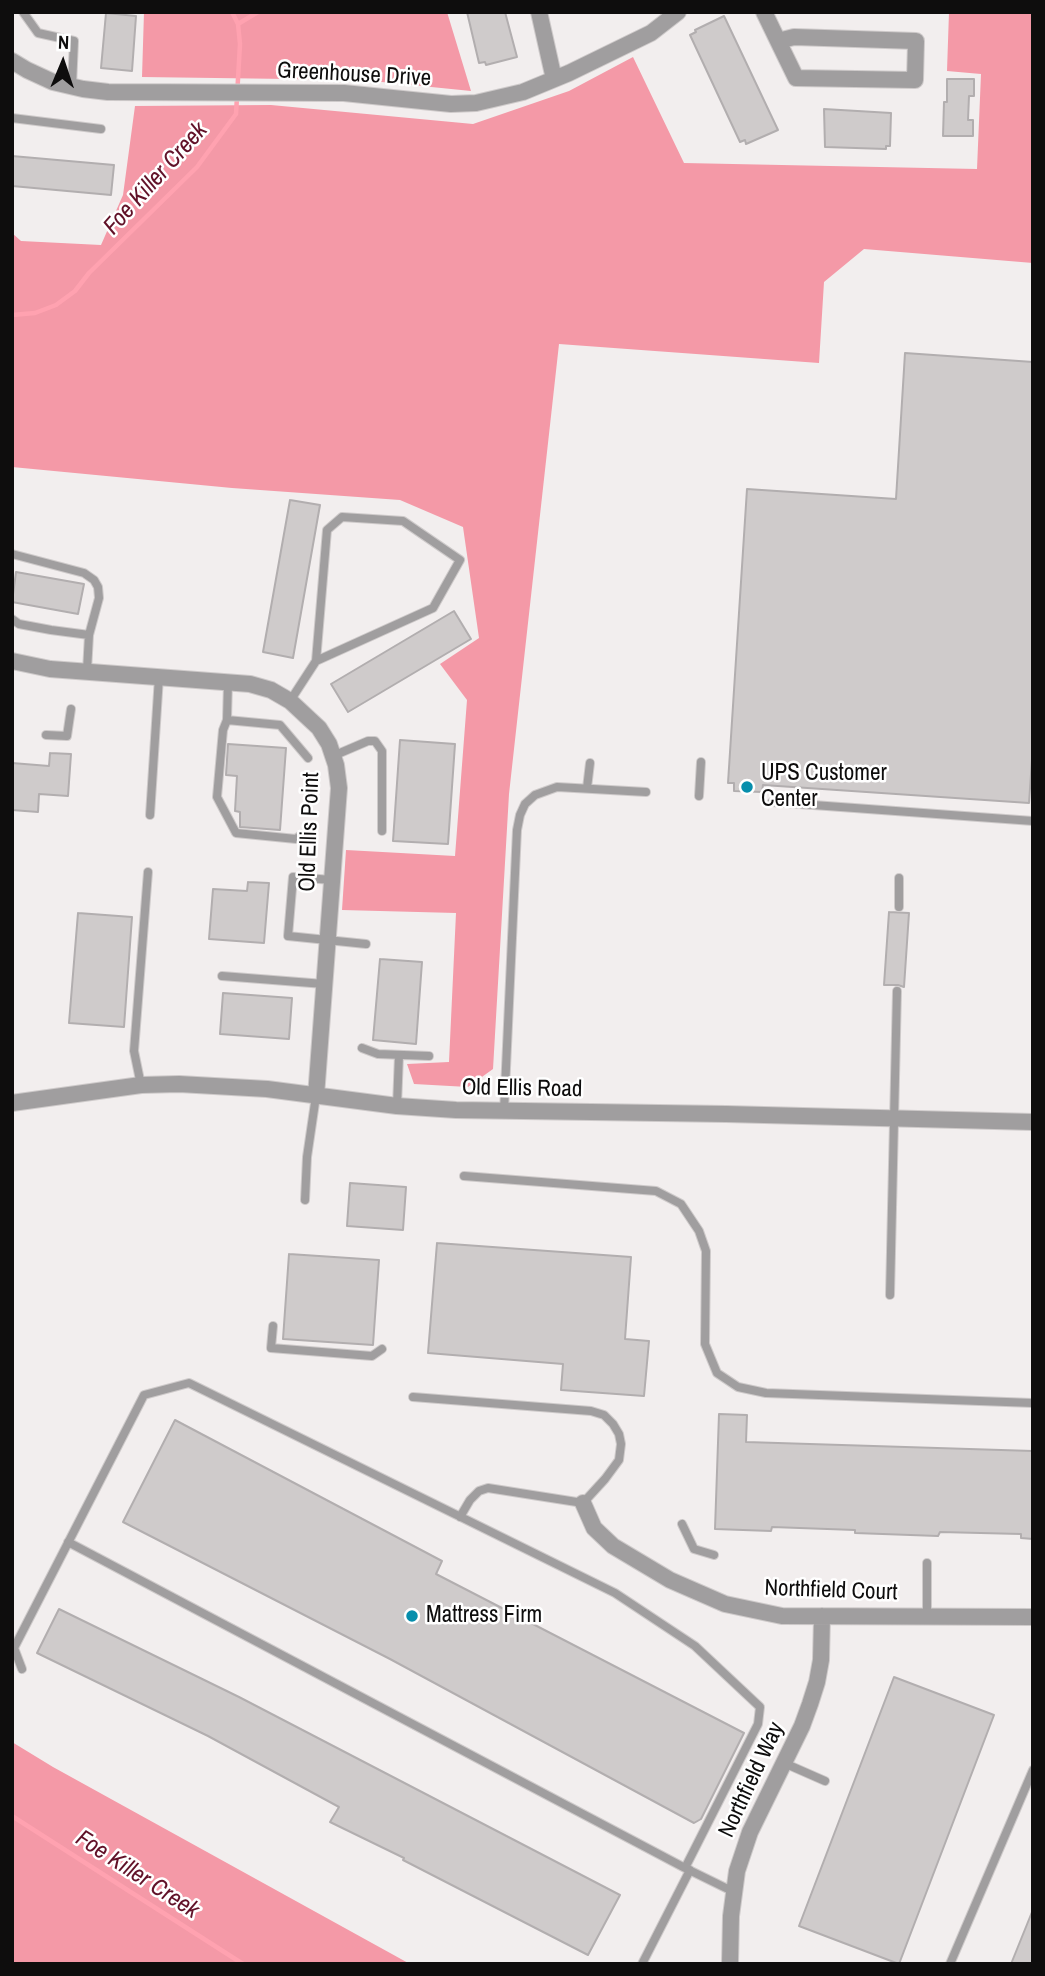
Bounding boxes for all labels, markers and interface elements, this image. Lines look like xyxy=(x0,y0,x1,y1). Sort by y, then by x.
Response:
north arrow xyxy=(28,28,98,98)
text: N xyxy=(58,29,70,55)
street label: Greenhouse Drive xyxy=(276,57,432,93)
water label: Foe Killer Creek xyxy=(98,117,214,241)
place label: UPS Customer Center xyxy=(761,760,887,814)
street label: Old Ellis Point xyxy=(294,772,326,892)
marker: UPS Customer Center xyxy=(739,779,755,795)
street label: Old Ellis Road xyxy=(461,1074,583,1104)
street label: Northfield Court xyxy=(764,1575,898,1607)
place label: Mattress Firm xyxy=(426,1602,542,1630)
marker: Mattress Firm xyxy=(404,1608,420,1624)
street label: Northfield Way xyxy=(713,1718,791,1842)
water label: Foe Killer Creek xyxy=(70,1824,204,1926)

